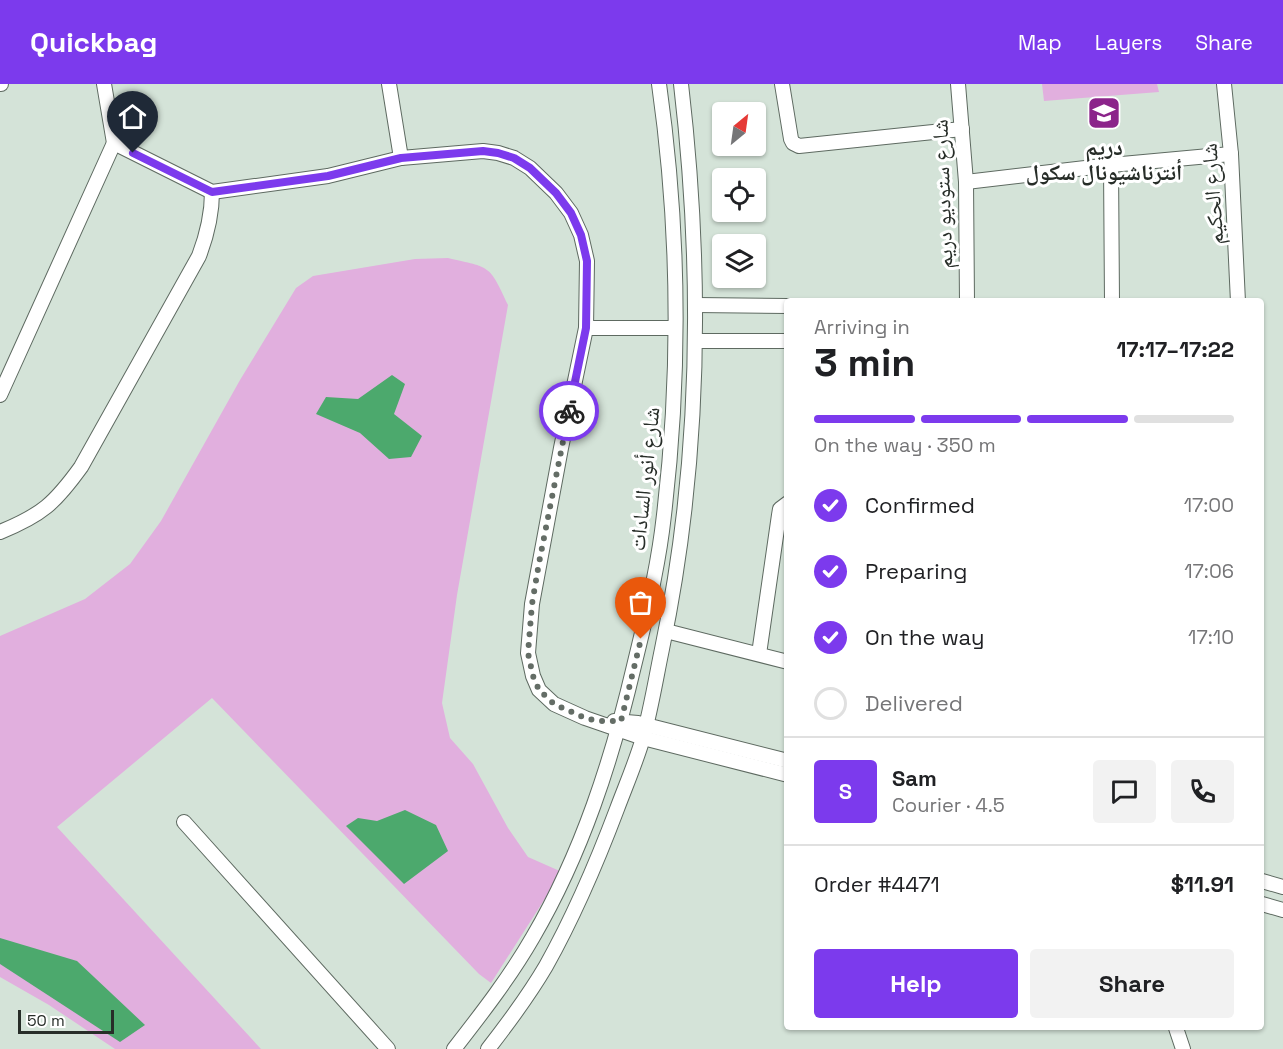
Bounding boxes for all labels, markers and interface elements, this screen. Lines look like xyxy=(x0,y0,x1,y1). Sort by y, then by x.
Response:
text: Quickbag xyxy=(30,24,157,60)
text: Map xyxy=(1018,29,1062,56)
text: Layers xyxy=(1095,29,1162,56)
text: Share xyxy=(1195,29,1253,56)
pin xyxy=(107,91,158,153)
school or university icon: دريم أنترناشيونال سكول xyxy=(1086,95,1122,131)
icon: home xyxy=(116,100,149,133)
north arrow xyxy=(712,102,766,156)
map controls xyxy=(712,102,766,288)
street label: شارع ستوديو دريم xyxy=(925,119,960,269)
place label: دريم أنترناشيونال سكول xyxy=(1026,133,1182,186)
street label: شارع الحكيم xyxy=(1194,142,1231,246)
button: locate xyxy=(712,168,766,222)
button: layers xyxy=(712,234,766,288)
text: Arriving in xyxy=(814,314,910,340)
text: 17:17–17:22 xyxy=(1116,335,1234,363)
text: 3 min xyxy=(814,338,915,387)
courier xyxy=(539,381,599,441)
icon: bike xyxy=(553,395,586,428)
street label: شارع أنور السادات xyxy=(623,406,665,552)
text: On the way · 350 m xyxy=(814,432,996,458)
icon: check xyxy=(814,489,847,522)
text: Confirmed xyxy=(865,491,975,519)
text: 17:00 xyxy=(1184,492,1234,518)
icon: check xyxy=(814,555,847,588)
text: Preparing xyxy=(865,557,967,585)
text: 17:06 xyxy=(1184,558,1234,584)
pin xyxy=(615,577,666,639)
icon: bag xyxy=(624,586,657,619)
icon: check xyxy=(814,621,847,654)
text: On the way xyxy=(865,623,984,651)
text: 17:10 xyxy=(1188,624,1234,650)
text: Delivered xyxy=(865,689,963,717)
button: chat xyxy=(1093,760,1156,823)
button: phone xyxy=(1171,760,1234,823)
text: Sam xyxy=(892,764,937,792)
text: S xyxy=(839,777,852,805)
text: Courier · 4.5 xyxy=(892,792,1005,818)
text: Order #4471 xyxy=(814,870,940,898)
text: $11.91 xyxy=(1171,870,1234,898)
button: Help xyxy=(814,949,1018,1018)
button: Share xyxy=(1030,949,1234,1018)
scale bar xyxy=(18,1007,114,1034)
text: 50 m xyxy=(27,1010,65,1031)

